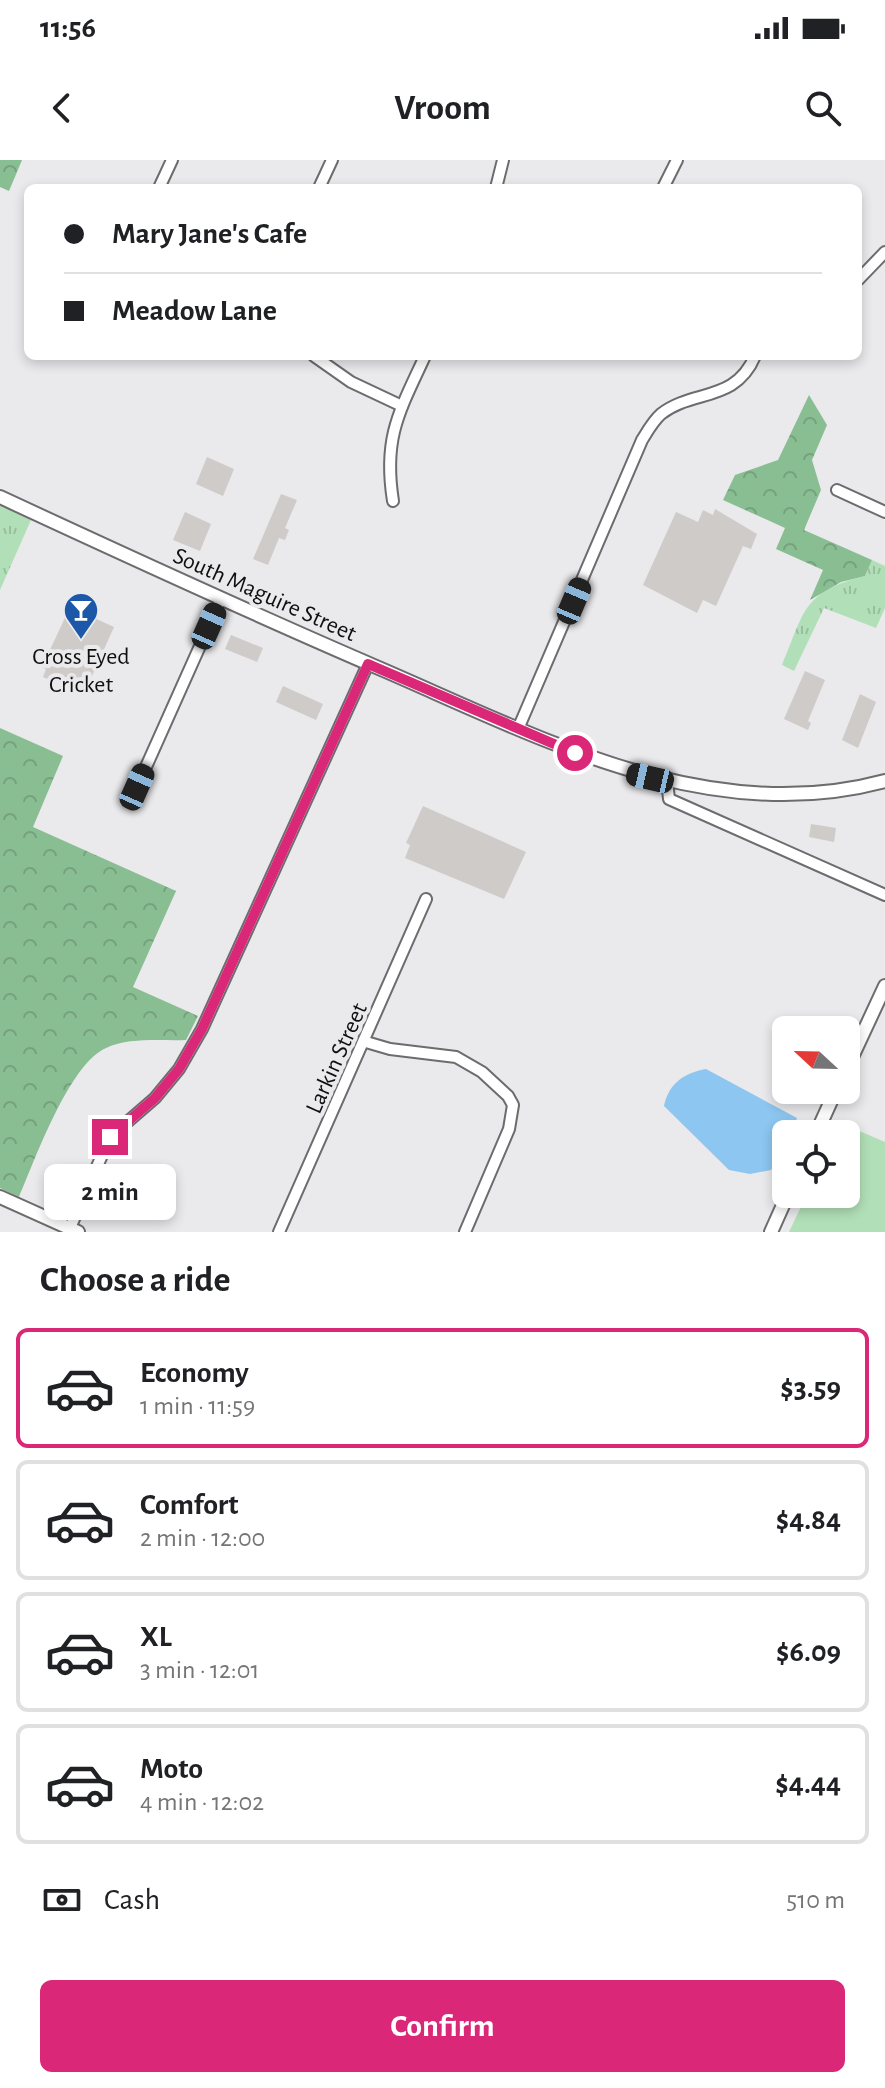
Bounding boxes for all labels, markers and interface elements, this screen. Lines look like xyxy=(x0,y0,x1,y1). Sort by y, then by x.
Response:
text: 11:56 xyxy=(40,13,96,43)
icon: back xyxy=(40,86,84,130)
icon: search xyxy=(801,86,845,130)
text: Vroom xyxy=(394,90,491,126)
text: Mary Jane's Cafe xyxy=(112,219,307,249)
text: Meadow Lane xyxy=(112,296,277,326)
street label: South Maguire Street xyxy=(169,544,360,646)
car xyxy=(554,574,594,628)
bar icon: Cross Eyed Cricket xyxy=(62,591,100,641)
car xyxy=(188,599,230,653)
place label: Cross Eyed Cricket xyxy=(32,645,130,697)
route start xyxy=(557,735,593,771)
car xyxy=(116,760,158,814)
car xyxy=(624,761,676,795)
street label: Larkin Street xyxy=(302,999,372,1117)
north arrow xyxy=(772,1016,860,1104)
map controls xyxy=(772,1016,860,1208)
route end xyxy=(92,1119,128,1155)
button: locate xyxy=(772,1120,860,1208)
callout: 2 min xyxy=(44,1165,176,1221)
text: 2 min xyxy=(81,1179,139,1205)
text: Choose a ride xyxy=(40,1262,230,1298)
icon: car xyxy=(44,1352,116,1424)
text: Economy xyxy=(140,1358,249,1388)
text: $3.59 xyxy=(780,1373,841,1403)
text: 1 min · 11:59 xyxy=(140,1393,255,1419)
icon: car xyxy=(44,1484,116,1556)
text: Comfort xyxy=(140,1490,239,1520)
text: $4.84 xyxy=(776,1505,841,1535)
text: 2 min · 12:00 xyxy=(140,1525,265,1551)
icon: car xyxy=(44,1616,116,1688)
text: XL xyxy=(140,1622,172,1652)
text: $6.09 xyxy=(776,1637,841,1667)
text: 3 min · 12:01 xyxy=(140,1657,259,1683)
icon: car xyxy=(44,1748,116,1820)
text: Moto xyxy=(140,1754,203,1784)
text: $4.44 xyxy=(775,1769,841,1799)
text: 4 min · 12:02 xyxy=(140,1789,264,1815)
icon: cash xyxy=(40,1878,84,1922)
text: Cash xyxy=(104,1885,160,1915)
text: 510 m xyxy=(786,1887,845,1913)
button: Confirm xyxy=(40,1980,845,2072)

